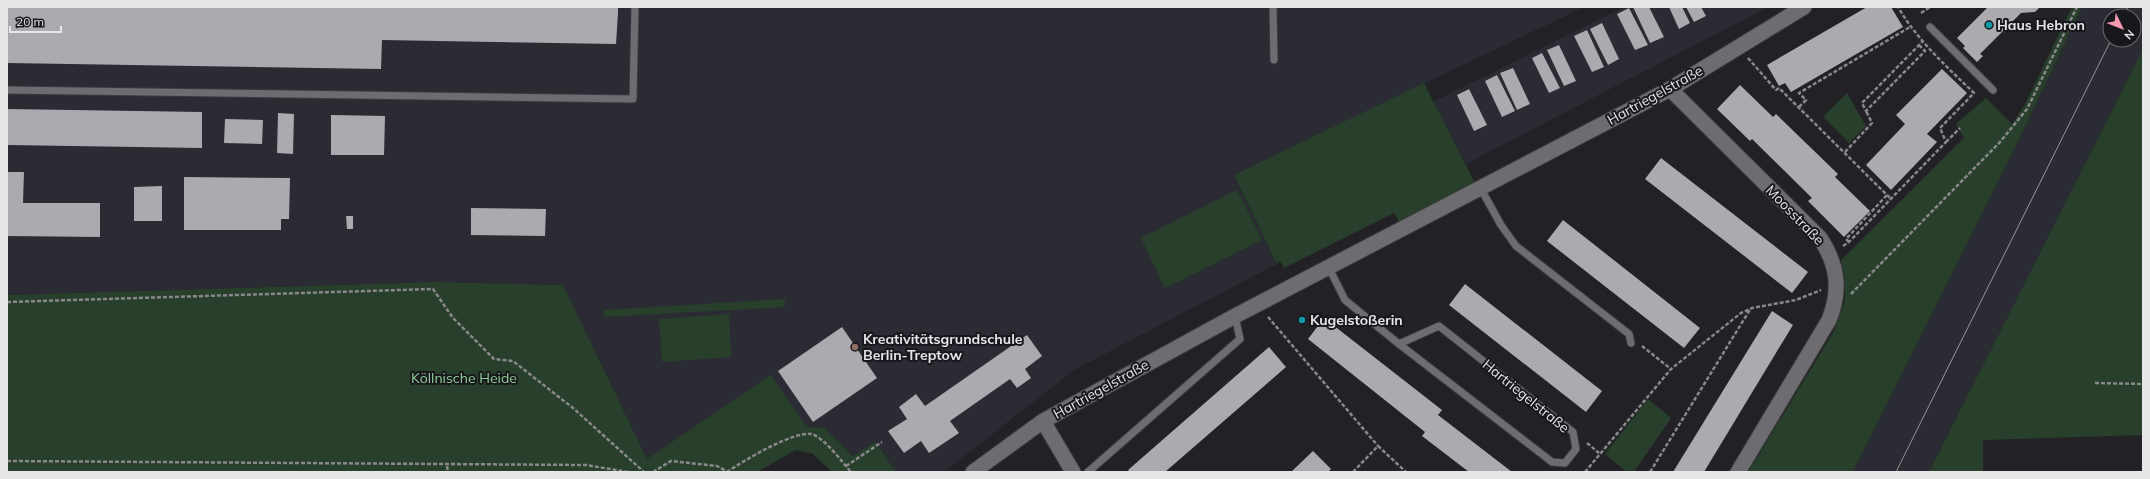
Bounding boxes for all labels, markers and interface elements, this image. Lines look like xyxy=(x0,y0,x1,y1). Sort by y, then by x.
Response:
scale bar xyxy=(10,8,61,34)
north arrow xyxy=(2102,8,2142,48)
text: 20 m xyxy=(16,14,44,29)
place label: Haus Hebron xyxy=(1997,16,2085,34)
marker: Haus Hebron xyxy=(1984,20,1994,30)
text: N xyxy=(2121,27,2137,43)
street label: Hartriegelstraße xyxy=(1604,61,1706,129)
street label: Moosstraße xyxy=(1762,181,1828,249)
place label: Kugelstoßerin xyxy=(1310,311,1403,329)
marker: Kugelstoßerin xyxy=(1297,315,1307,325)
place label: Kreativitätsgrundschule Berlin-Treptow xyxy=(863,330,1023,364)
marker: Kreativitätsgrundschule Berlin-Treptow xyxy=(850,342,860,352)
street label: Hartriegelstraße xyxy=(1050,355,1152,423)
street label: Hartriegelstraße xyxy=(1479,355,1573,437)
park label: Köllnische Heide xyxy=(411,369,517,387)

